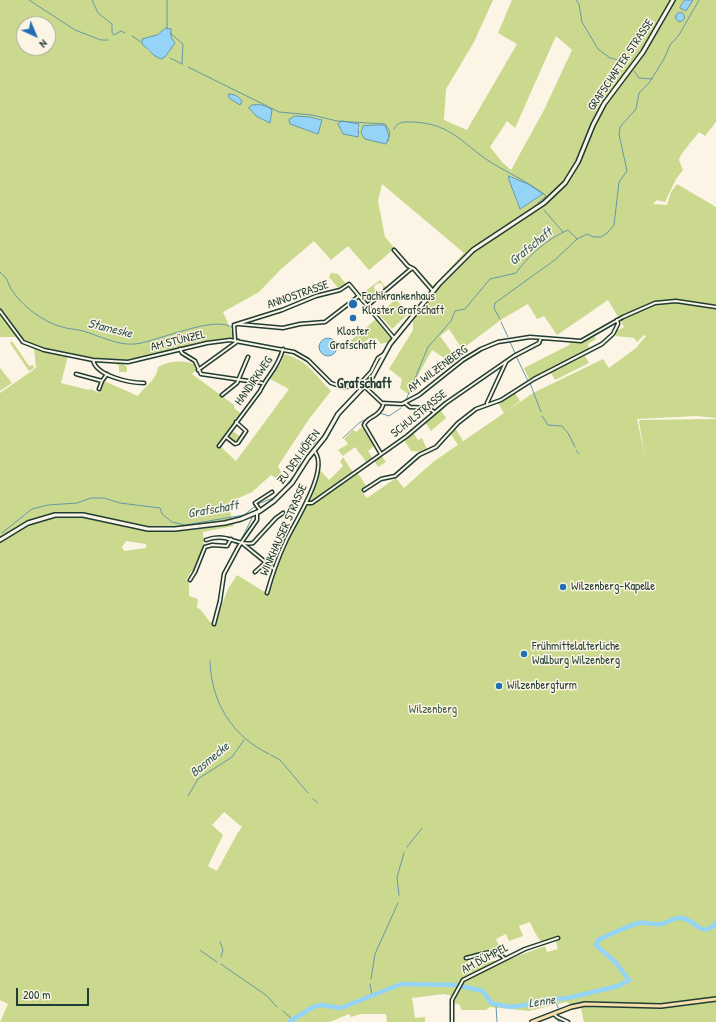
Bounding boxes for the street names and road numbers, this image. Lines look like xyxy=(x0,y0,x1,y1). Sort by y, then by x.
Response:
street label: GRAFSCHAFTER STRASSE xyxy=(585,16,657,114)
street label: ANNOSTRASSE xyxy=(265,278,331,312)
street label: AM STÜNZEL xyxy=(149,327,207,355)
street label: AM WILZENBERG xyxy=(405,342,471,396)
street label: HANDIRKWEG xyxy=(232,354,276,408)
street label: SCHULSTRASSE xyxy=(388,387,450,441)
street label: ZU DEN HÖFEN xyxy=(274,427,324,487)
street label: WINKHAUSER STRASSE xyxy=(257,482,311,578)
street label: AM DÜMPEL xyxy=(459,941,511,977)

